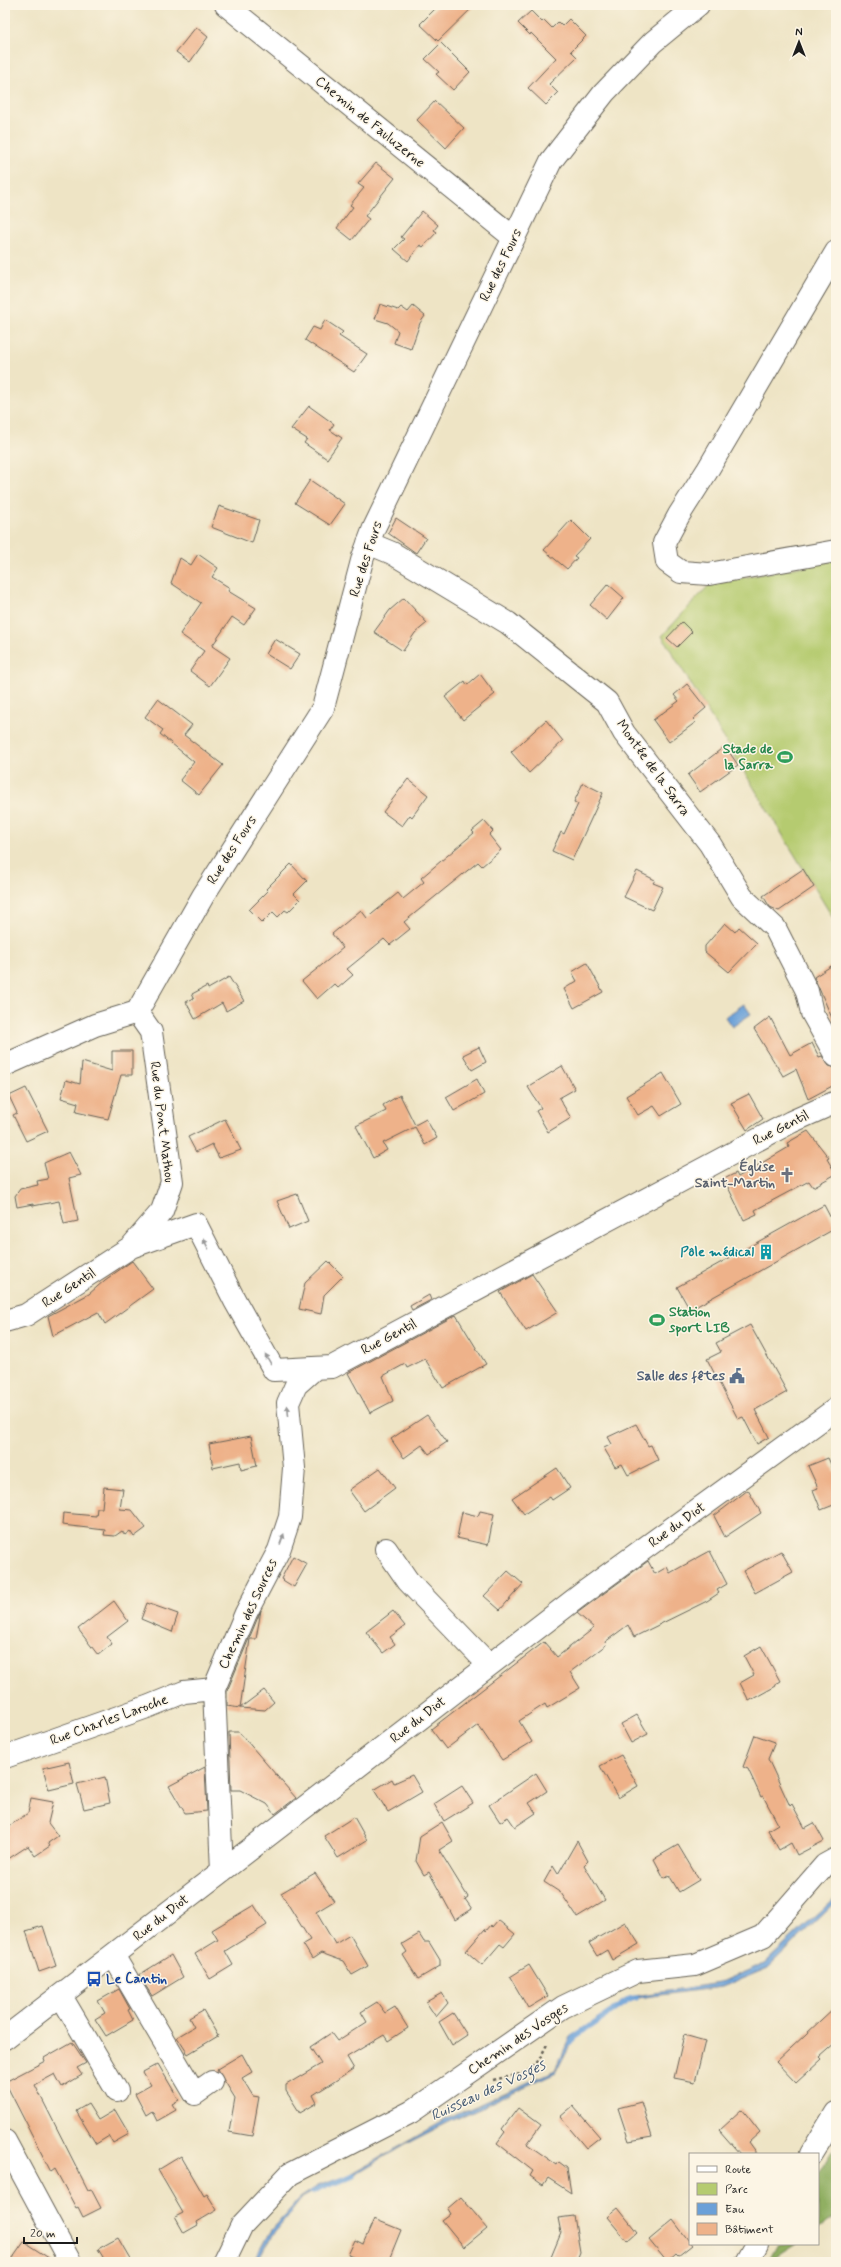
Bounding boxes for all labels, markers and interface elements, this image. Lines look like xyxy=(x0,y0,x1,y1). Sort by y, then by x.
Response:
north arrow xyxy=(779,22,819,62)
text: N xyxy=(795,26,803,40)
street label: Chemin de Fauluzerne xyxy=(311,72,429,172)
street label: Rue des Fours xyxy=(476,226,526,304)
street label: Rue des Fours xyxy=(345,519,387,599)
street label: Montée de la Sarra xyxy=(612,716,694,820)
place label: Stade de la Sarra xyxy=(723,740,774,774)
sports icon: Stade de la Sarra xyxy=(776,748,794,766)
street label: Rue des Fours xyxy=(203,812,261,888)
street label: Rue du Pont Mathou xyxy=(146,1060,178,1184)
street label: Rue Gentil xyxy=(750,1106,812,1150)
place label: Église Saint-Martin xyxy=(695,1158,775,1192)
church icon: Église Saint-Martin xyxy=(778,1166,796,1184)
one-way arrow xyxy=(203,1239,209,1250)
place label: Pôle médical xyxy=(680,1243,754,1261)
building icon: Pôle médical xyxy=(757,1243,775,1261)
street label: Rue Gentil xyxy=(39,1264,99,1312)
place label: Station sport LIB xyxy=(668,1303,730,1337)
sports icon: Station sport LIB xyxy=(648,1311,666,1329)
street label: Rue Gentil xyxy=(358,1315,420,1359)
one-way arrow xyxy=(264,1353,271,1365)
place label: Salle des fêtes xyxy=(637,1367,726,1385)
public building icon: Salle des fêtes xyxy=(728,1367,746,1385)
one-way arrow xyxy=(285,1405,292,1417)
street label: Rue du Diot xyxy=(645,1498,709,1552)
one-way arrow xyxy=(280,1532,286,1544)
street label: Chemin des Sources xyxy=(215,1556,281,1672)
street label: Rue Charles Laroche xyxy=(48,1690,171,1750)
street label: Rue du Diot xyxy=(386,1692,450,1747)
street label: Rue du Diot xyxy=(129,1890,193,1945)
bus stop icon: Le Cantin xyxy=(85,1970,103,1988)
place label: Le Cantin xyxy=(106,1970,167,1988)
street label: Chemin des Vosges xyxy=(464,1999,572,2080)
water label: Ruisseau des Vosges xyxy=(427,2055,550,2128)
legend xyxy=(689,2153,819,2245)
text: Route xyxy=(725,2162,751,2178)
text: Parc xyxy=(725,2182,748,2198)
text: Eau xyxy=(725,2202,745,2218)
scale bar xyxy=(24,2219,77,2245)
text: Bâtiment xyxy=(725,2222,774,2238)
text: 20 m xyxy=(30,2226,56,2242)

